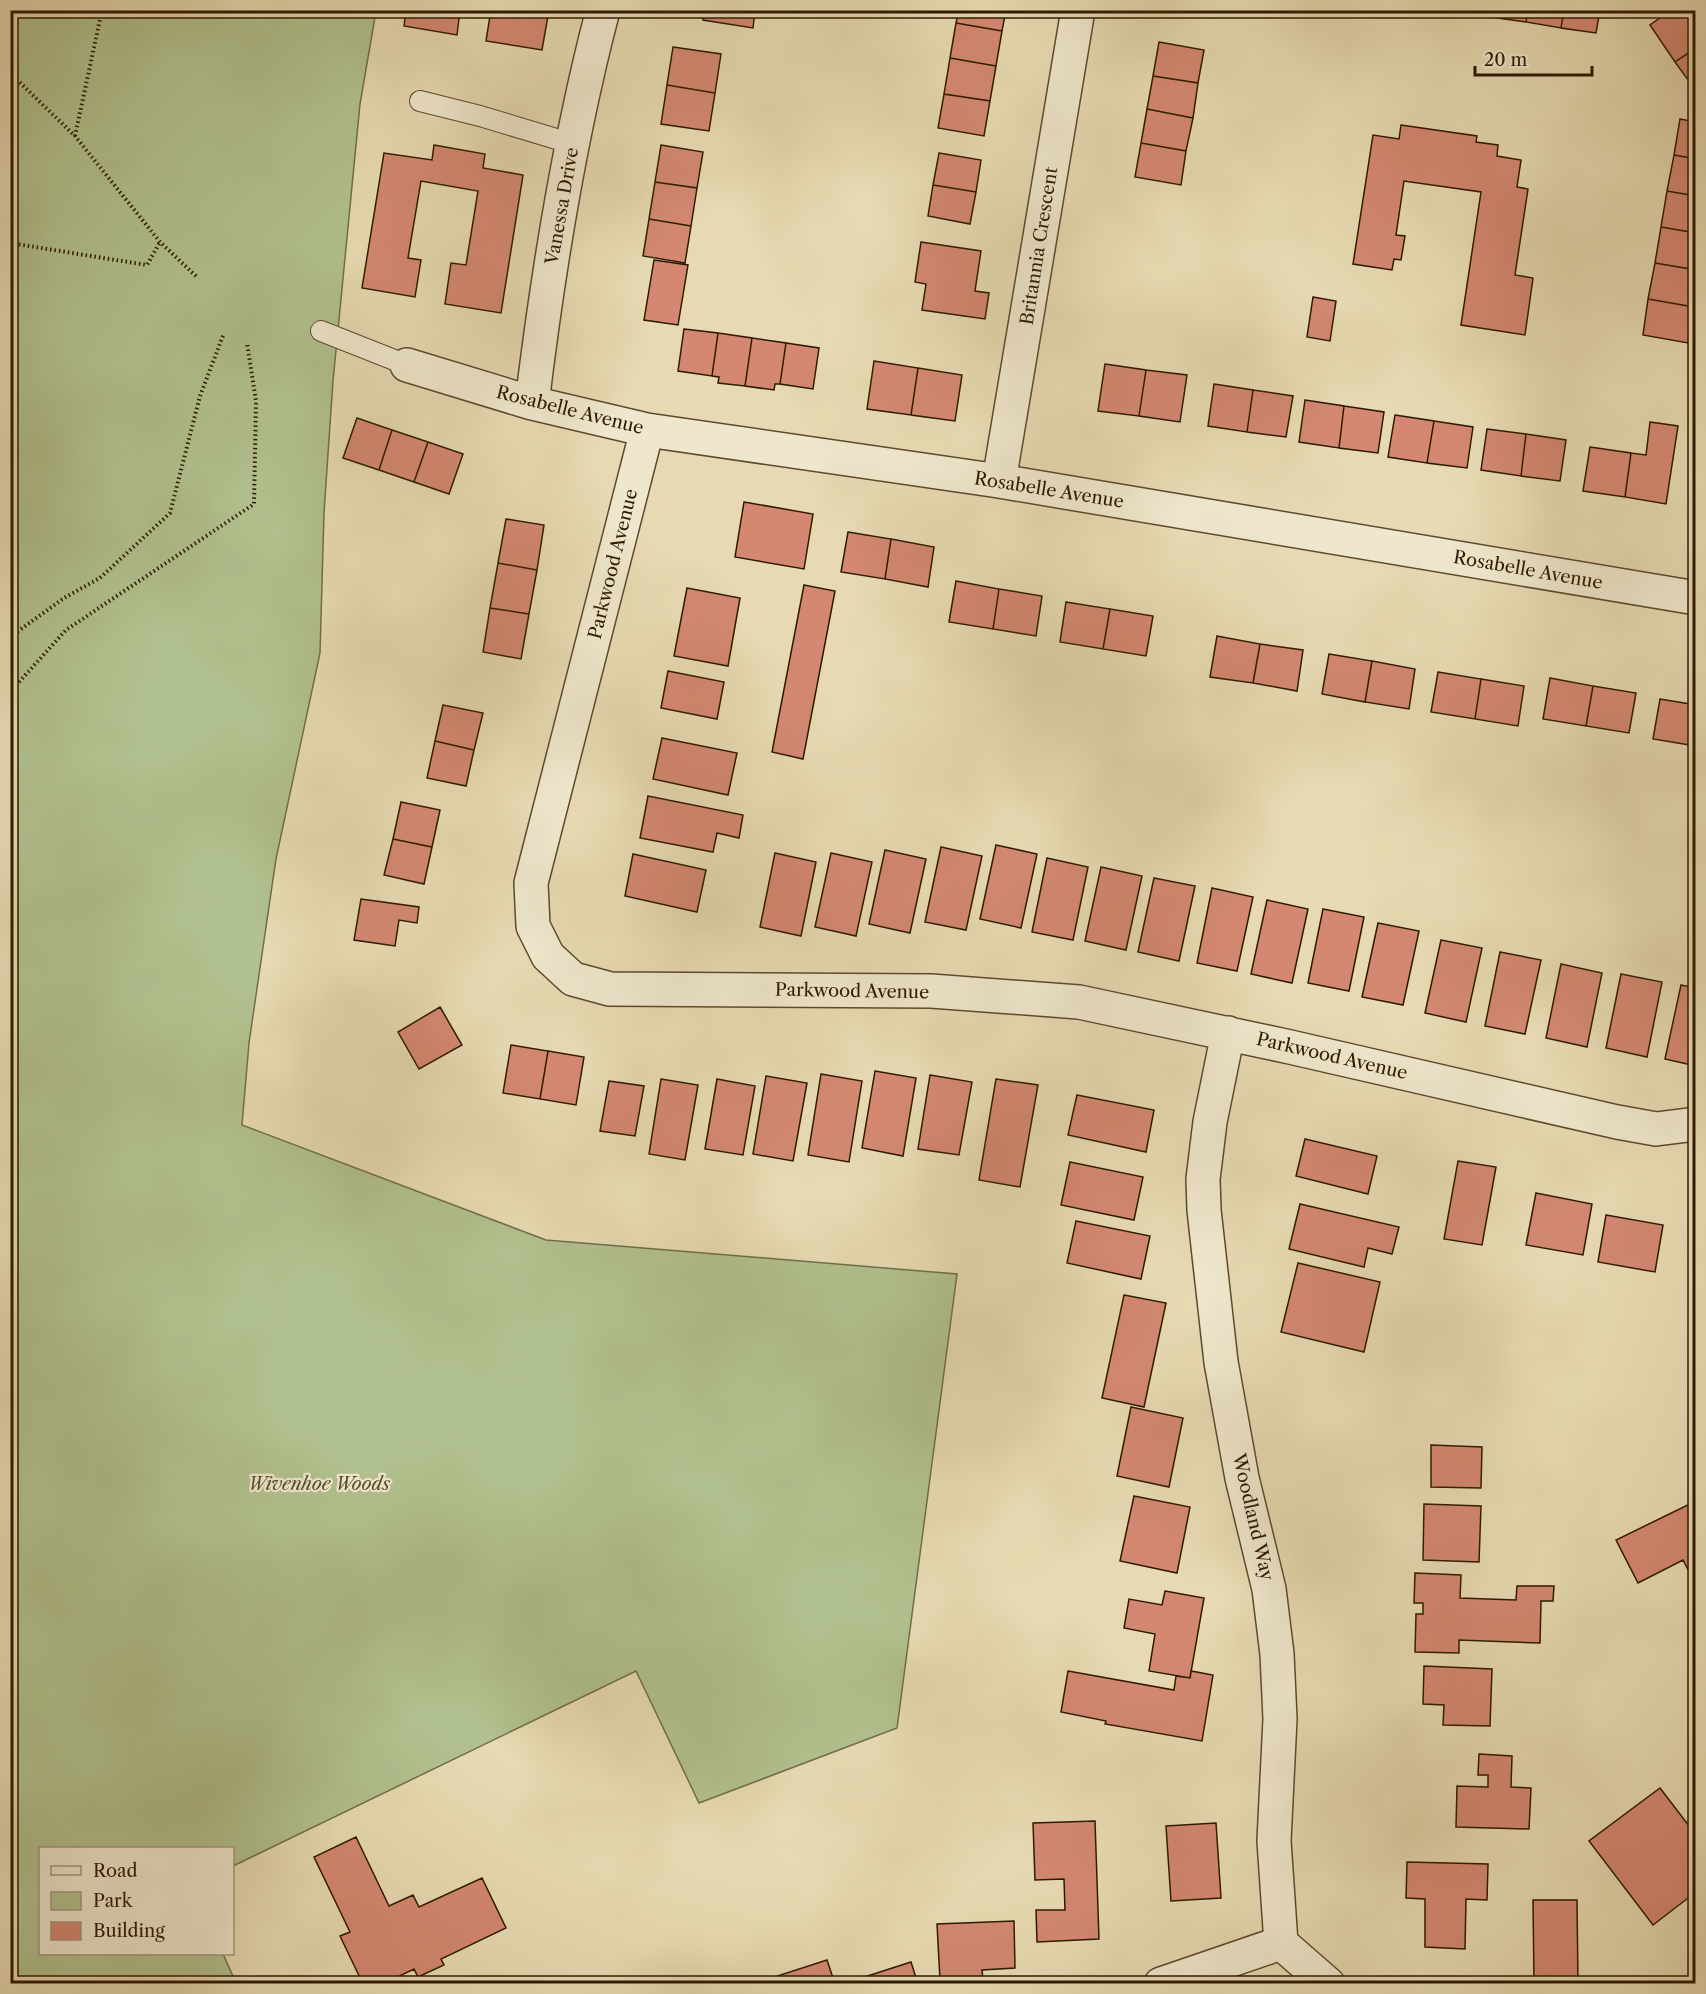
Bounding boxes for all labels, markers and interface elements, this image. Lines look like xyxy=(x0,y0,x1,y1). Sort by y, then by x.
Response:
scale bar xyxy=(1475,39,1592,77)
text: 20 m xyxy=(1484,49,1528,71)
street label: Vanessa Drive xyxy=(541,146,583,267)
street label: Britannia Crescent xyxy=(1016,165,1062,327)
street label: Rosabelle Avenue xyxy=(494,381,646,439)
street label: Rosabelle Avenue xyxy=(973,467,1125,513)
street label: Parkwood Avenue xyxy=(584,487,642,641)
street label: Rosabelle Avenue xyxy=(1452,546,1604,594)
street label: Parkwood Avenue xyxy=(775,979,929,1003)
street label: Parkwood Avenue xyxy=(1254,1028,1410,1084)
street label: Woodland Way xyxy=(1227,1450,1279,1584)
park label: Wivenhoe Woods xyxy=(248,1473,390,1495)
legend xyxy=(39,1847,234,1955)
text: Road xyxy=(93,1860,138,1882)
text: Park xyxy=(93,1890,134,1912)
text: Building xyxy=(93,1920,165,1942)

